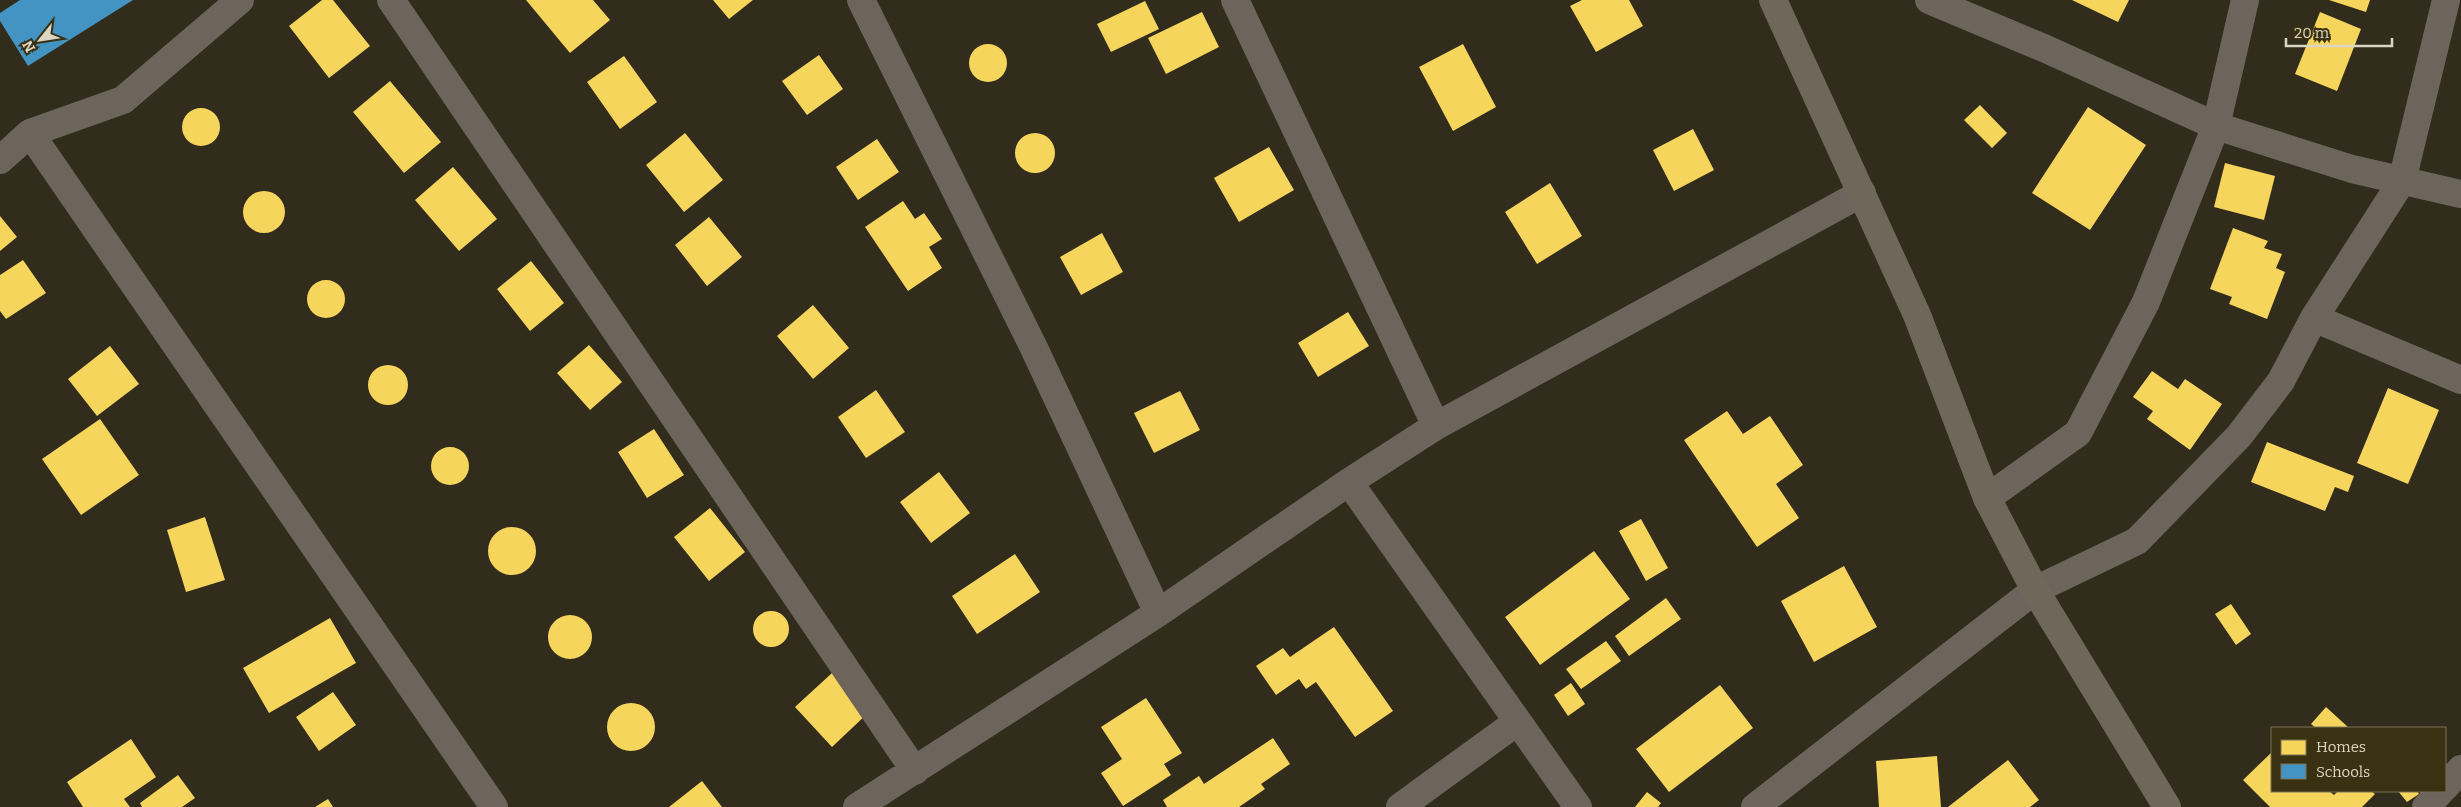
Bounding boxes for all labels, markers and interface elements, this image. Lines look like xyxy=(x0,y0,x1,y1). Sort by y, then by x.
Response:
north arrow xyxy=(15,15,65,65)
scale bar xyxy=(2286,15,2392,47)
text: 20 m xyxy=(2294,24,2330,42)
text: N xyxy=(19,37,39,55)
legend xyxy=(2271,727,2446,792)
text: Homes xyxy=(2316,738,2366,756)
text: Schools xyxy=(2316,763,2370,781)

